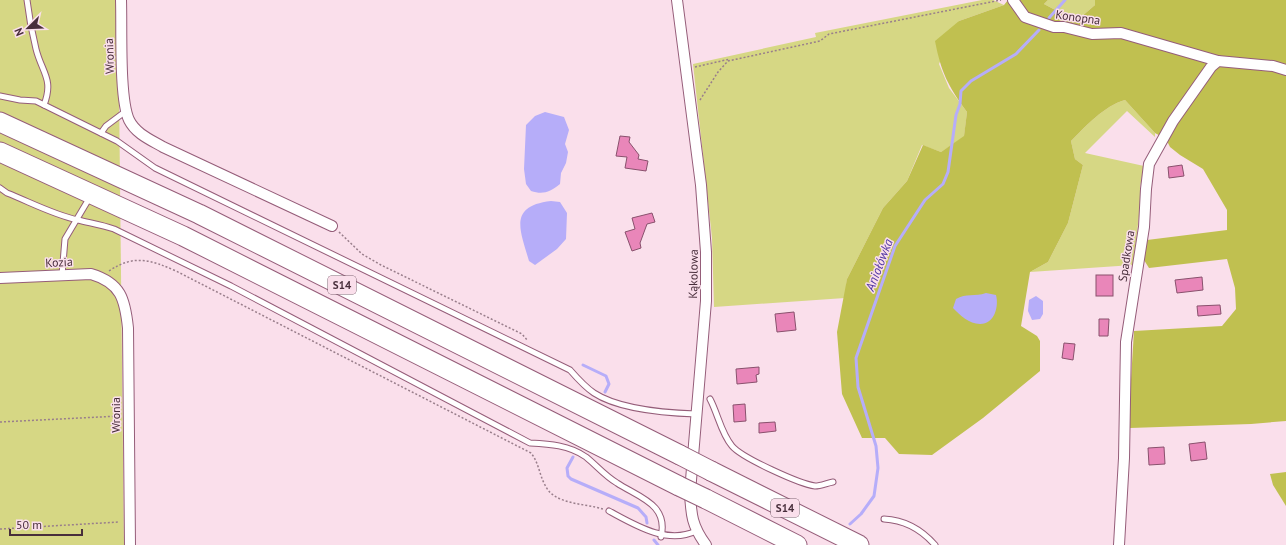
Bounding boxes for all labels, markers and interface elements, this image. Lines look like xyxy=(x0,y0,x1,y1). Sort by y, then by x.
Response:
street label: Konopna xyxy=(1055,6,1101,28)
north arrow xyxy=(8,8,48,48)
text: N xyxy=(11,26,27,38)
street label: Wronia xyxy=(101,38,117,74)
street label: Spadkowa xyxy=(1115,229,1137,283)
water label: Aniołówka xyxy=(861,236,897,294)
street label: Kąkolowa xyxy=(685,249,701,299)
street label: Kozia xyxy=(45,254,73,270)
road number: S14 xyxy=(328,276,356,294)
street label: Wronia xyxy=(108,397,123,433)
road number: S14 xyxy=(771,499,799,517)
scale bar xyxy=(10,511,82,537)
text: 50 m xyxy=(16,517,42,532)

